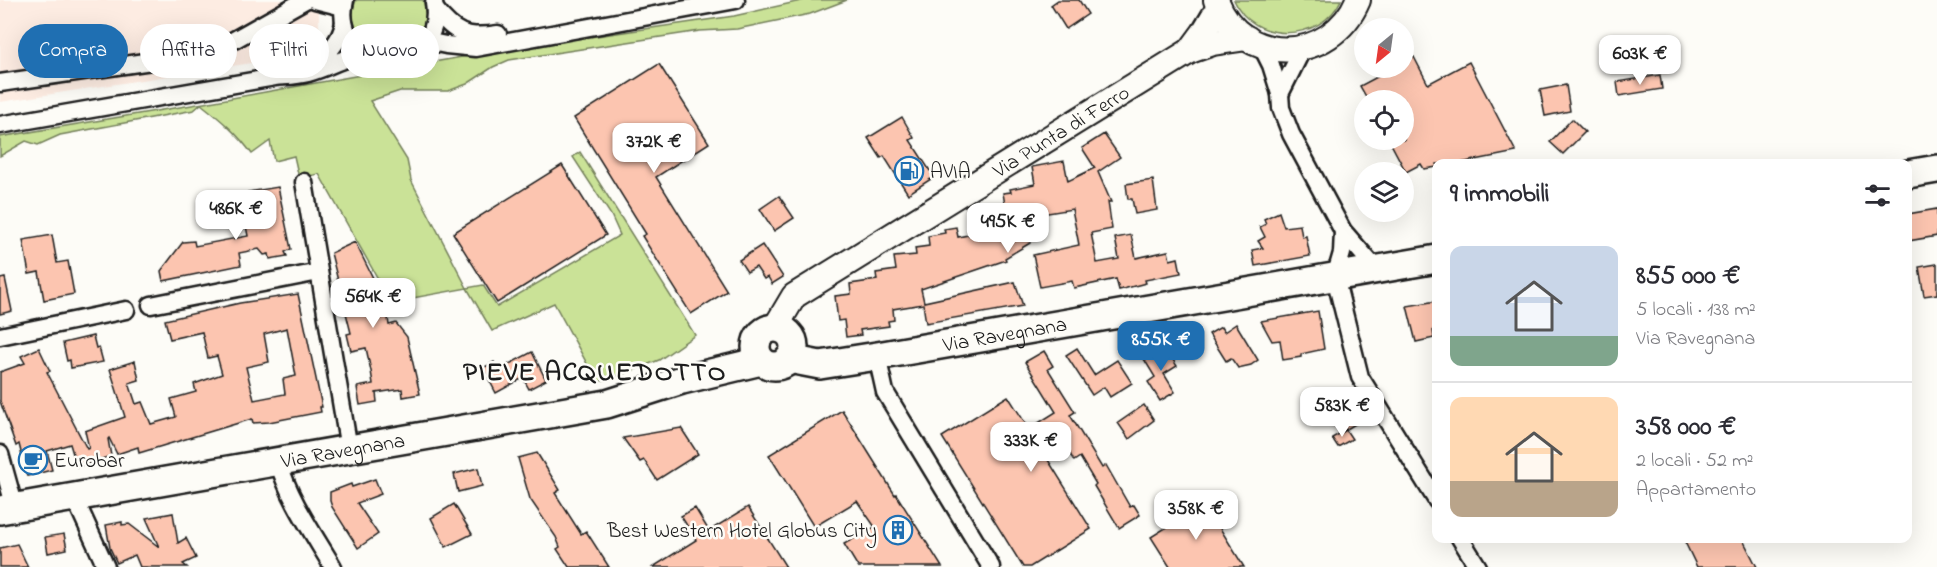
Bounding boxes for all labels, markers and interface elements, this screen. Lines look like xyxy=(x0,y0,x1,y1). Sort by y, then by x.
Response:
north arrow xyxy=(1354,18,1414,78)
map controls xyxy=(1354,18,1414,222)
chip: Compra xyxy=(18,24,128,78)
chip: Affitta xyxy=(140,24,237,78)
chip: Filtri xyxy=(249,24,329,78)
chip: Nuovo xyxy=(341,24,439,78)
pin: 603K € xyxy=(1591,35,1689,86)
text: 603K € xyxy=(1613,40,1667,69)
street label: Via Punta di Ferro xyxy=(987,79,1136,187)
button: locate xyxy=(1354,90,1414,150)
pin: 372K € xyxy=(605,123,703,174)
text: 372K € xyxy=(626,128,682,157)
fuel station icon: AVIA xyxy=(893,155,925,187)
place label: AVIA xyxy=(930,158,971,188)
button: layers xyxy=(1354,162,1414,222)
text: 9 immobili xyxy=(1450,176,1550,214)
icon: filters xyxy=(1861,179,1894,212)
pin: 486K € xyxy=(187,190,285,241)
text: 486K € xyxy=(209,195,263,224)
pin: 495K € xyxy=(959,203,1057,254)
text: 495K € xyxy=(981,208,1035,237)
text: 855 000 € xyxy=(1636,258,1740,296)
icon: home xyxy=(1498,270,1570,342)
pin: 564K € xyxy=(324,278,422,329)
text: 564K € xyxy=(344,283,402,312)
text: 5 locali · 138 m² xyxy=(1636,296,1756,325)
street label: Via Ravegnana xyxy=(940,310,1069,361)
pin: 855K € xyxy=(1112,321,1210,372)
text: Via Ravegnana xyxy=(1636,325,1755,354)
text: 855K € xyxy=(1131,326,1191,355)
district label: PIEVE ACQUEDOTTO xyxy=(463,354,727,393)
pin: 583K € xyxy=(1293,387,1391,438)
text: 583K € xyxy=(1314,392,1370,421)
text: 358 000 € xyxy=(1636,409,1736,447)
icon: home xyxy=(1498,421,1570,493)
pin: 333K € xyxy=(982,422,1080,473)
street label: Via Ravegnana xyxy=(278,427,407,478)
text: 333K € xyxy=(1004,427,1058,456)
cafe icon: Eurobar xyxy=(17,444,49,476)
place label: Eurobar xyxy=(54,447,125,477)
text: 2 locali · 52 m² xyxy=(1636,447,1753,476)
text: Appartamento xyxy=(1636,476,1756,505)
pin: 358K € xyxy=(1147,490,1245,541)
text: 358K € xyxy=(1168,495,1224,524)
building icon: Best Western Hotel Globus City xyxy=(882,514,914,546)
place label: Best Western Hotel Globus City xyxy=(606,517,877,549)

